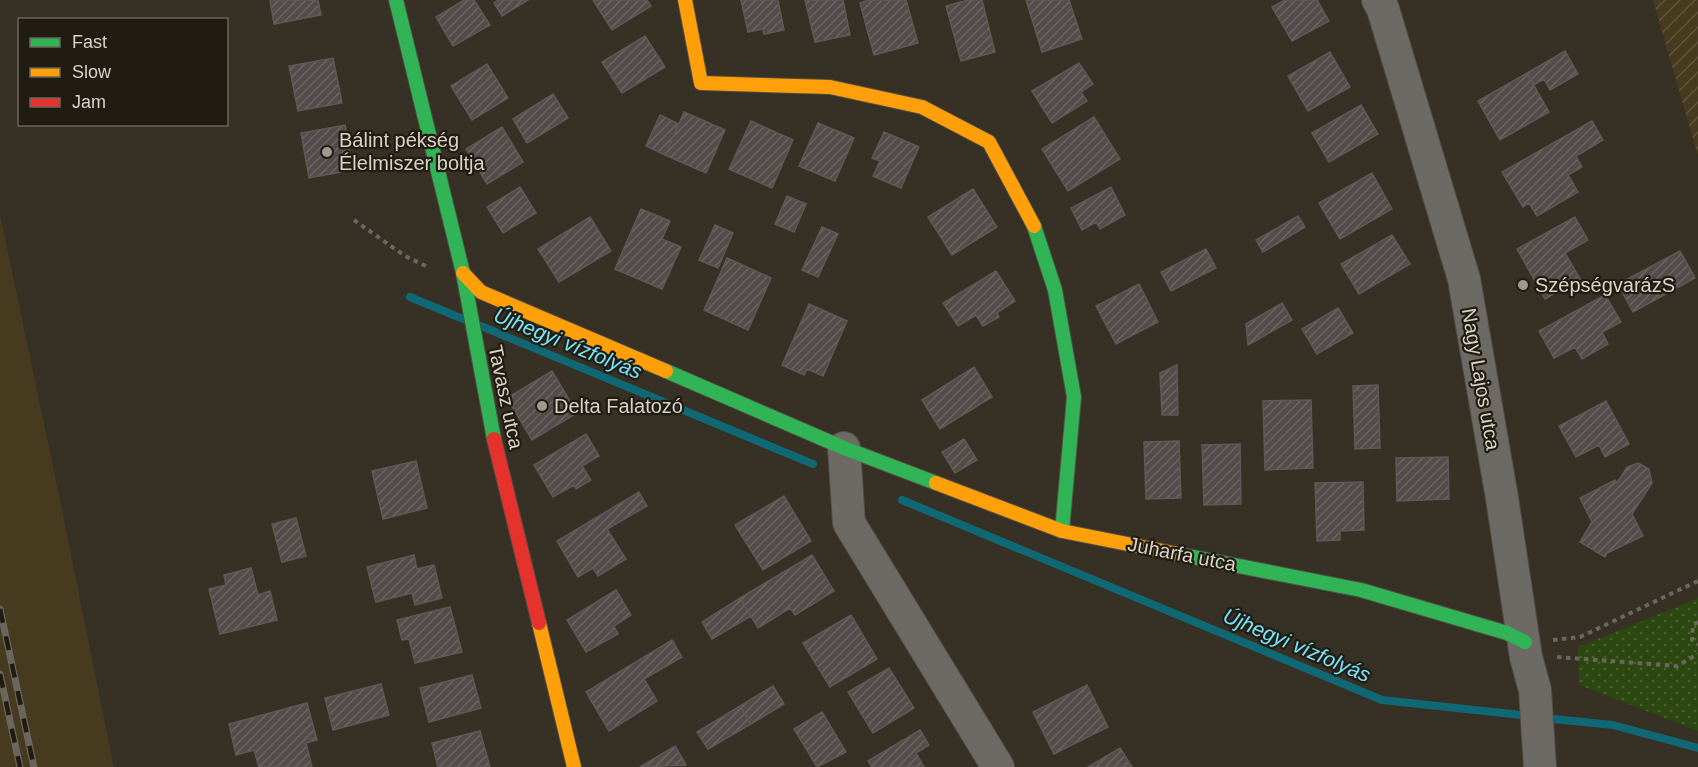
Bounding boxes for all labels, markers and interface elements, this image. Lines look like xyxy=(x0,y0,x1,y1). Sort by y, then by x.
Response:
legend xyxy=(18,18,228,126)
text: Fast xyxy=(72,32,107,52)
text: Slow xyxy=(72,62,112,82)
text: Jam xyxy=(72,92,106,112)
place label: Bálint pékség Élelmiszer boltja xyxy=(339,129,485,174)
marker: Bálint pékség Élelmiszer boltja xyxy=(320,145,334,159)
place label: SzépségvarázS xyxy=(1535,274,1675,296)
marker: SzépségvarázS xyxy=(1516,278,1530,292)
water label: Újhegyi vízfolyás xyxy=(491,303,646,383)
street label: Nagy Lajos utca xyxy=(1458,306,1504,452)
street label: Tavasz utca xyxy=(484,343,528,452)
place label: Delta Falatozó xyxy=(554,395,683,417)
marker: Delta Falatozó xyxy=(535,399,549,413)
street label: Juharfa utca xyxy=(1126,533,1239,575)
water label: Újhegyi vízfolyás xyxy=(1220,604,1374,687)

